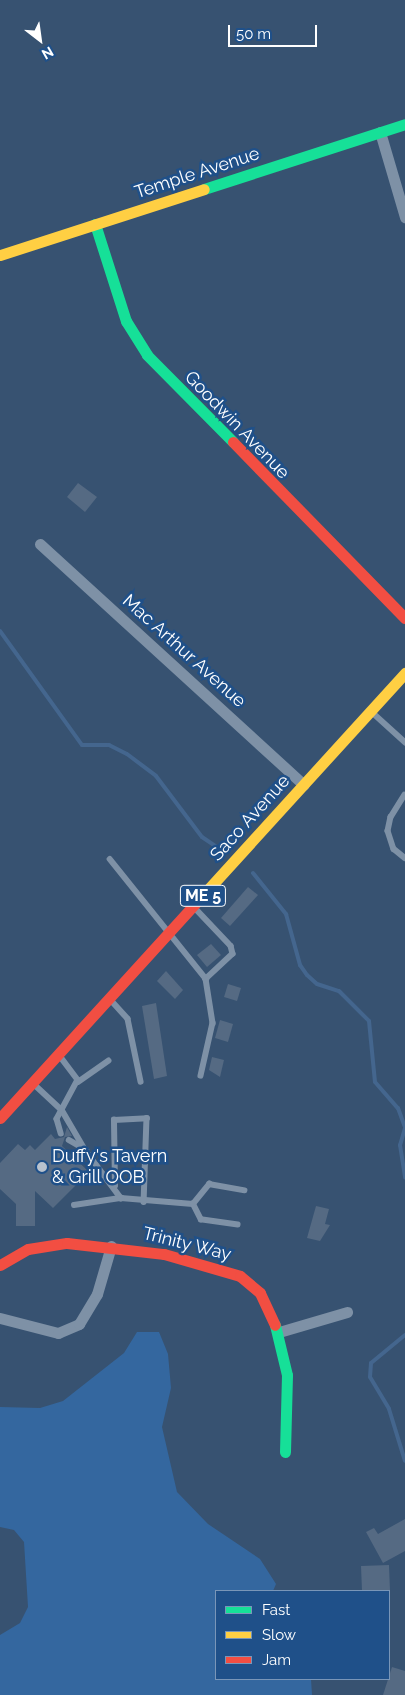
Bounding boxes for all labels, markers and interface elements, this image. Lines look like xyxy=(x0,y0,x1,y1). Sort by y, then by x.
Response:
north arrow xyxy=(15,15,65,65)
scale bar xyxy=(230,15,319,47)
text: 50 m xyxy=(236,25,271,43)
text: N xyxy=(39,43,56,63)
street label: Temple Avenue xyxy=(132,143,262,203)
street label: Goodwin Avenue xyxy=(180,366,294,484)
street label: Mac Arthur Avenue xyxy=(117,590,251,712)
street label: Saco Avenue xyxy=(206,770,294,866)
road number: ME 5 xyxy=(179,882,227,909)
place label: Duffy's Tavern & Grill OOB xyxy=(52,1146,168,1188)
marker: Duffy's Tavern & Grill OOB xyxy=(36,1161,48,1173)
street label: Trinity Way xyxy=(140,1222,234,1266)
legend xyxy=(215,1590,390,1680)
text: Fast xyxy=(262,1601,290,1619)
text: Slow xyxy=(262,1626,296,1644)
text: Jam xyxy=(262,1651,291,1669)

